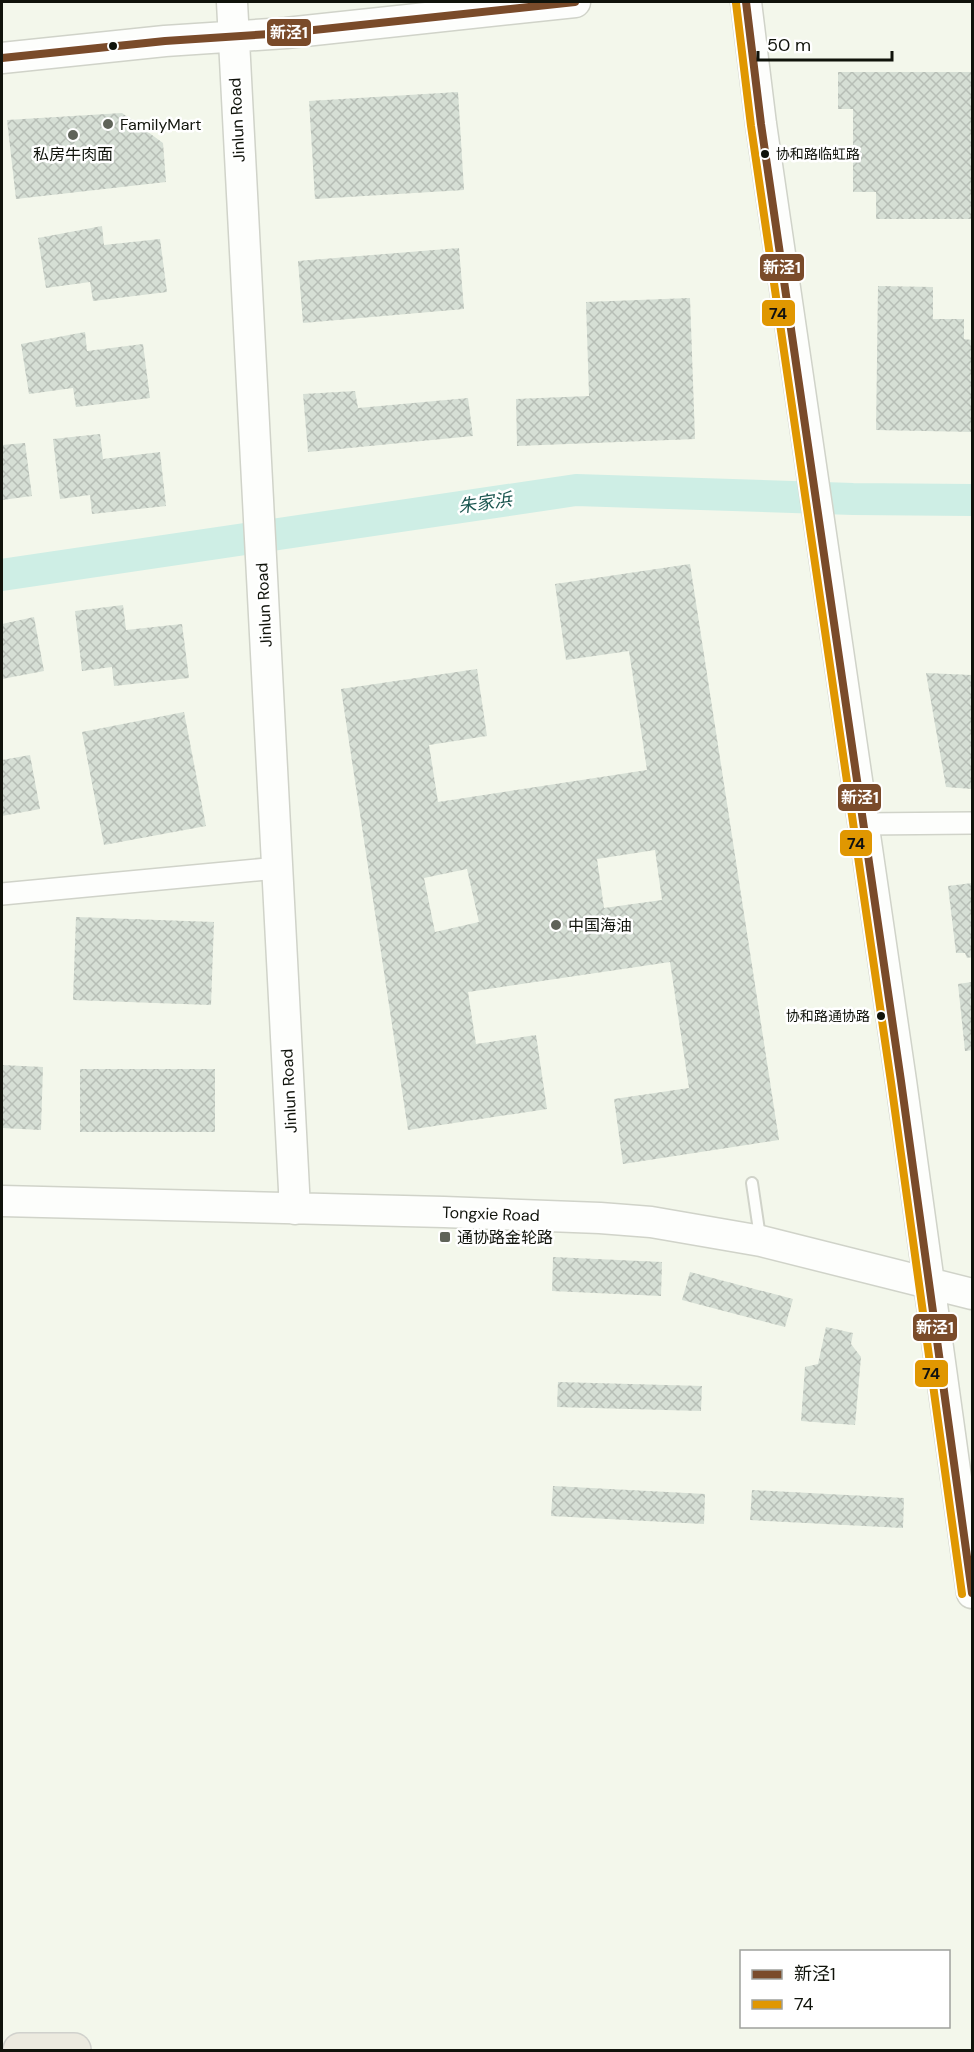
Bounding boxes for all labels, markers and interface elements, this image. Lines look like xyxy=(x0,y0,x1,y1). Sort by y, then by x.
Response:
line badge: 新泾1 xyxy=(266,18,312,47)
text: 新泾1 xyxy=(270,22,308,43)
scale bar xyxy=(758,24,892,62)
text: 50 m xyxy=(767,33,811,57)
unlabelled marker xyxy=(107,40,119,52)
street label: Jinlun Road xyxy=(224,77,250,163)
place label: FamilyMart xyxy=(120,114,202,135)
marker: FamilyMart xyxy=(101,117,115,131)
marker: 私房牛肉面 xyxy=(66,128,80,142)
place label: 私房牛肉面 xyxy=(33,144,113,165)
place label: 协和路临虹路 xyxy=(776,145,860,163)
marker: 协和路临虹路 xyxy=(759,148,771,160)
line badge: 新泾1 xyxy=(759,253,805,282)
text: 新泾1 xyxy=(763,257,801,278)
line badge: 74 xyxy=(761,299,796,327)
text: 74 xyxy=(769,303,787,324)
water label: 朱家浜 xyxy=(457,487,515,519)
street label: Jinlun Road xyxy=(251,562,277,648)
line badge: 新泾1 xyxy=(837,783,882,812)
text: 新泾1 xyxy=(841,787,879,808)
line badge: 74 xyxy=(839,829,873,857)
text: 74 xyxy=(847,833,865,854)
place label: 中国海油 xyxy=(568,915,632,936)
marker: 中国海油 xyxy=(549,918,563,932)
place label: 协和路通协路 xyxy=(786,1007,870,1025)
marker: 协和路通协路 xyxy=(875,1010,887,1022)
street label: Jinlun Road xyxy=(276,1048,302,1134)
street label: Tongxie Road xyxy=(442,1202,540,1226)
place label: 通协路金轮路 xyxy=(457,1227,553,1248)
marker: 通协路金轮路 xyxy=(438,1230,452,1244)
line badge: 新泾1 xyxy=(912,1313,958,1342)
text: 新泾1 xyxy=(916,1317,954,1338)
line badge: 74 xyxy=(914,1359,949,1388)
text: 74 xyxy=(922,1363,940,1384)
legend xyxy=(740,1950,950,2028)
text: 新泾1 xyxy=(794,1962,836,1986)
text: 74 xyxy=(794,1992,814,2016)

